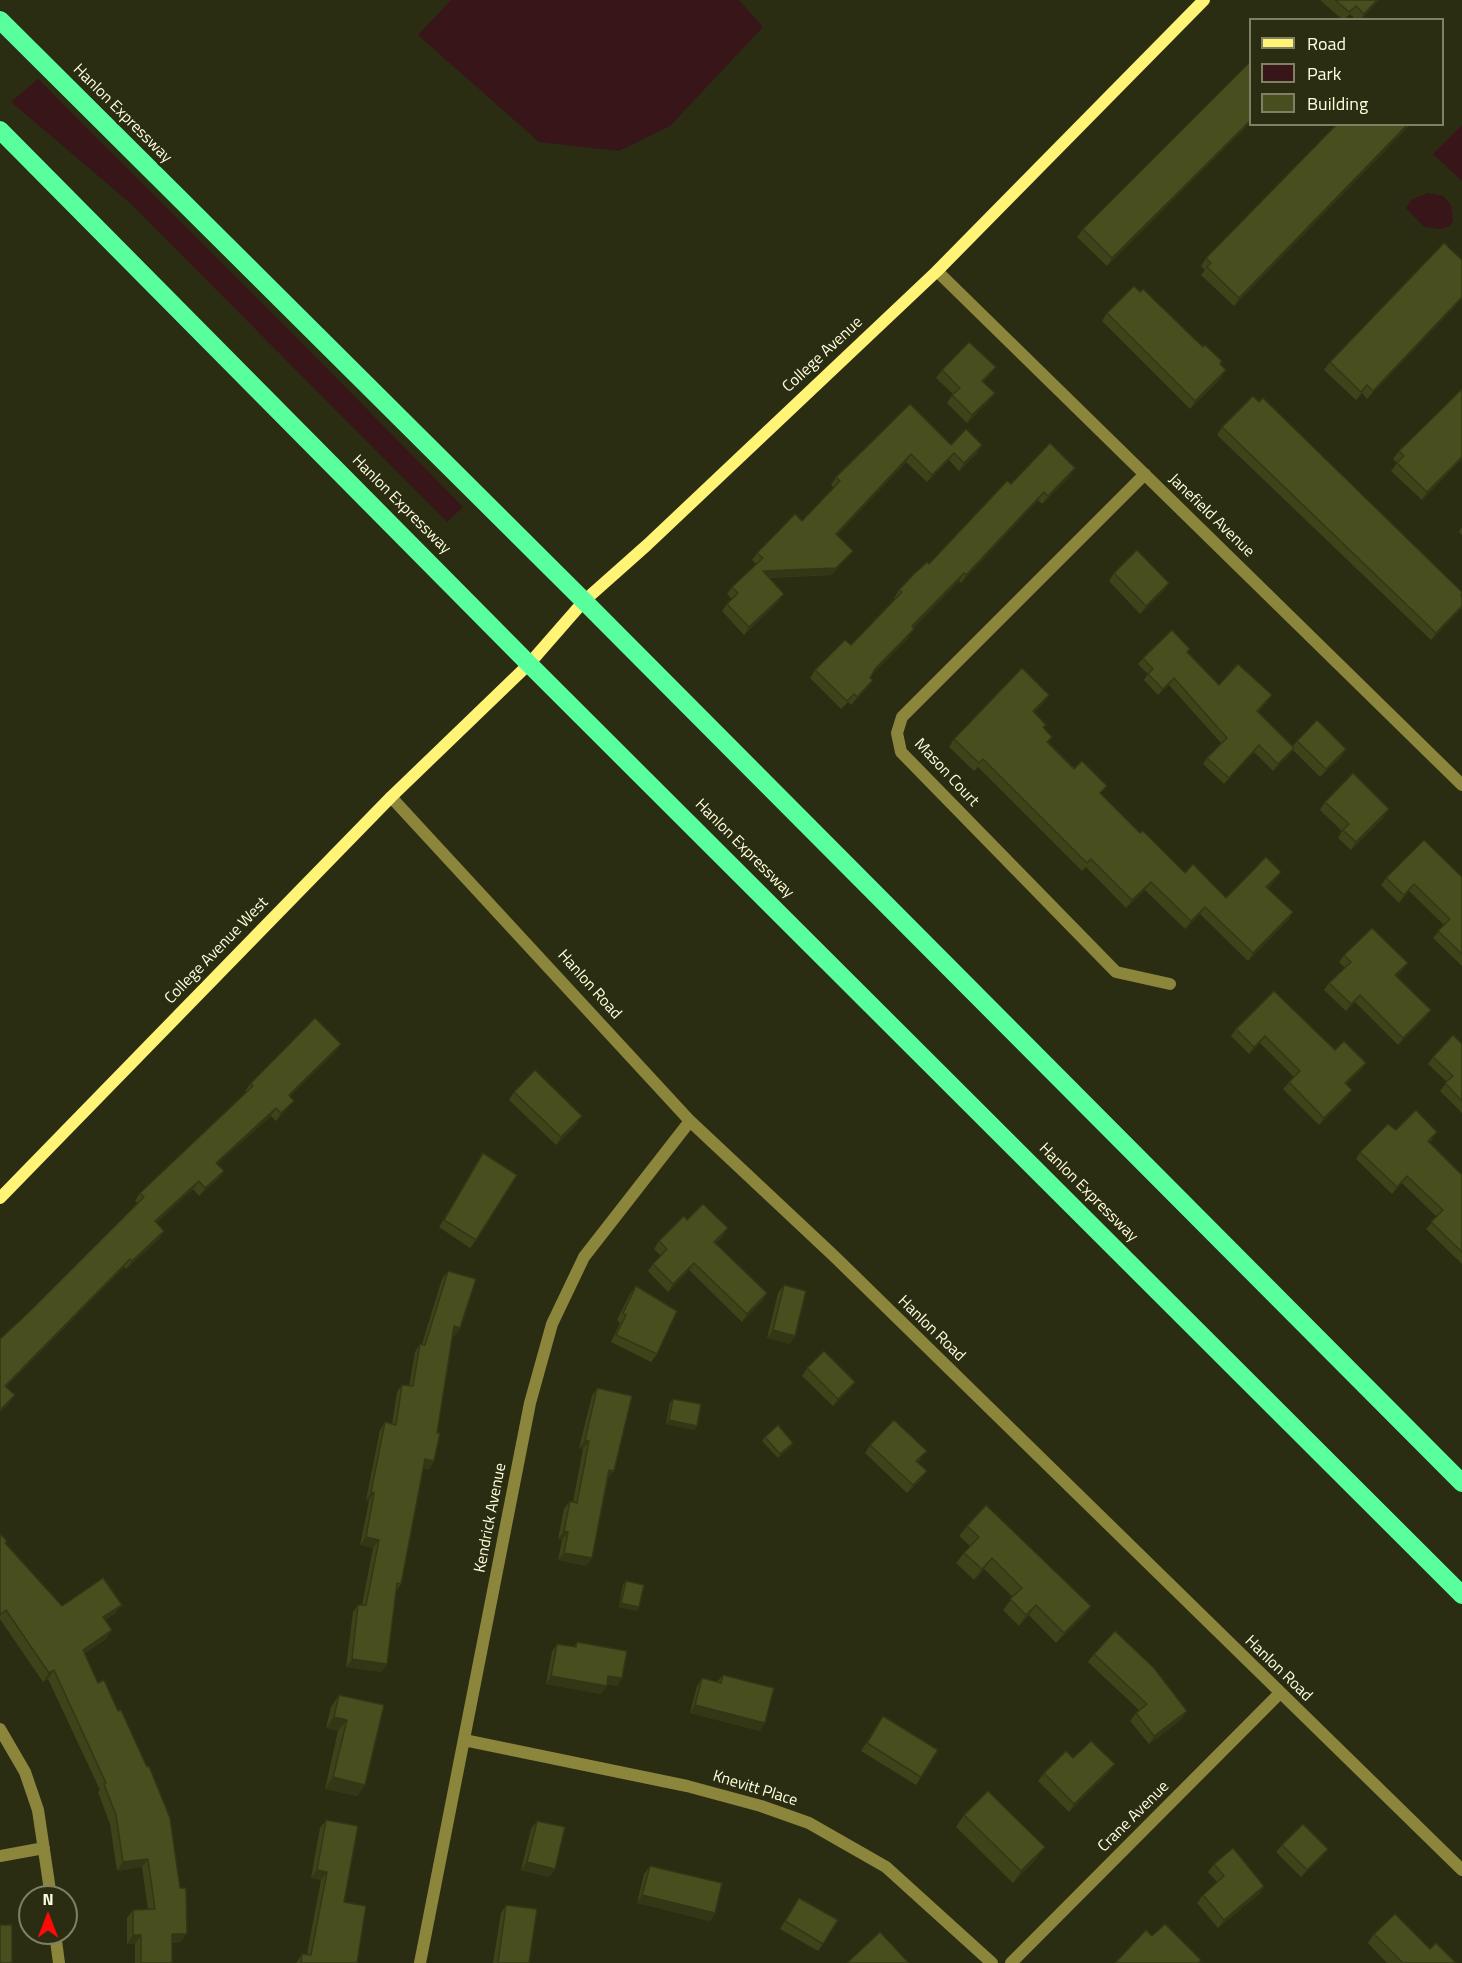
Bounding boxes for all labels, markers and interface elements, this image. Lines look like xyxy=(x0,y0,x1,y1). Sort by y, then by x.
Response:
legend xyxy=(1249,18,1444,126)
text: Road xyxy=(1307,30,1346,57)
street label: Hanlon Expressway xyxy=(68,60,176,168)
text: Park xyxy=(1307,60,1341,87)
text: Building xyxy=(1307,90,1368,117)
street label: College Avenue xyxy=(779,313,867,397)
street label: Hanlon Expressway xyxy=(347,451,455,559)
street label: Janefield Avenue xyxy=(1164,470,1258,562)
street label: Mason Court xyxy=(910,735,982,811)
street label: Hanlon Expressway xyxy=(690,795,798,903)
street label: College Avenue West xyxy=(161,894,273,1008)
street label: Hanlon Road xyxy=(553,947,625,1023)
street label: Hanlon Expressway xyxy=(1034,1139,1142,1247)
street label: Hanlon Road xyxy=(893,1292,969,1366)
street label: Kendrick Avenue xyxy=(471,1462,511,1574)
street label: Hanlon Road xyxy=(1240,1632,1316,1706)
street label: Knevitt Place xyxy=(710,1767,800,1811)
street label: Crane Avenue xyxy=(1095,1778,1173,1856)
north arrow xyxy=(18,1885,78,1945)
text: N xyxy=(42,1887,54,1911)

